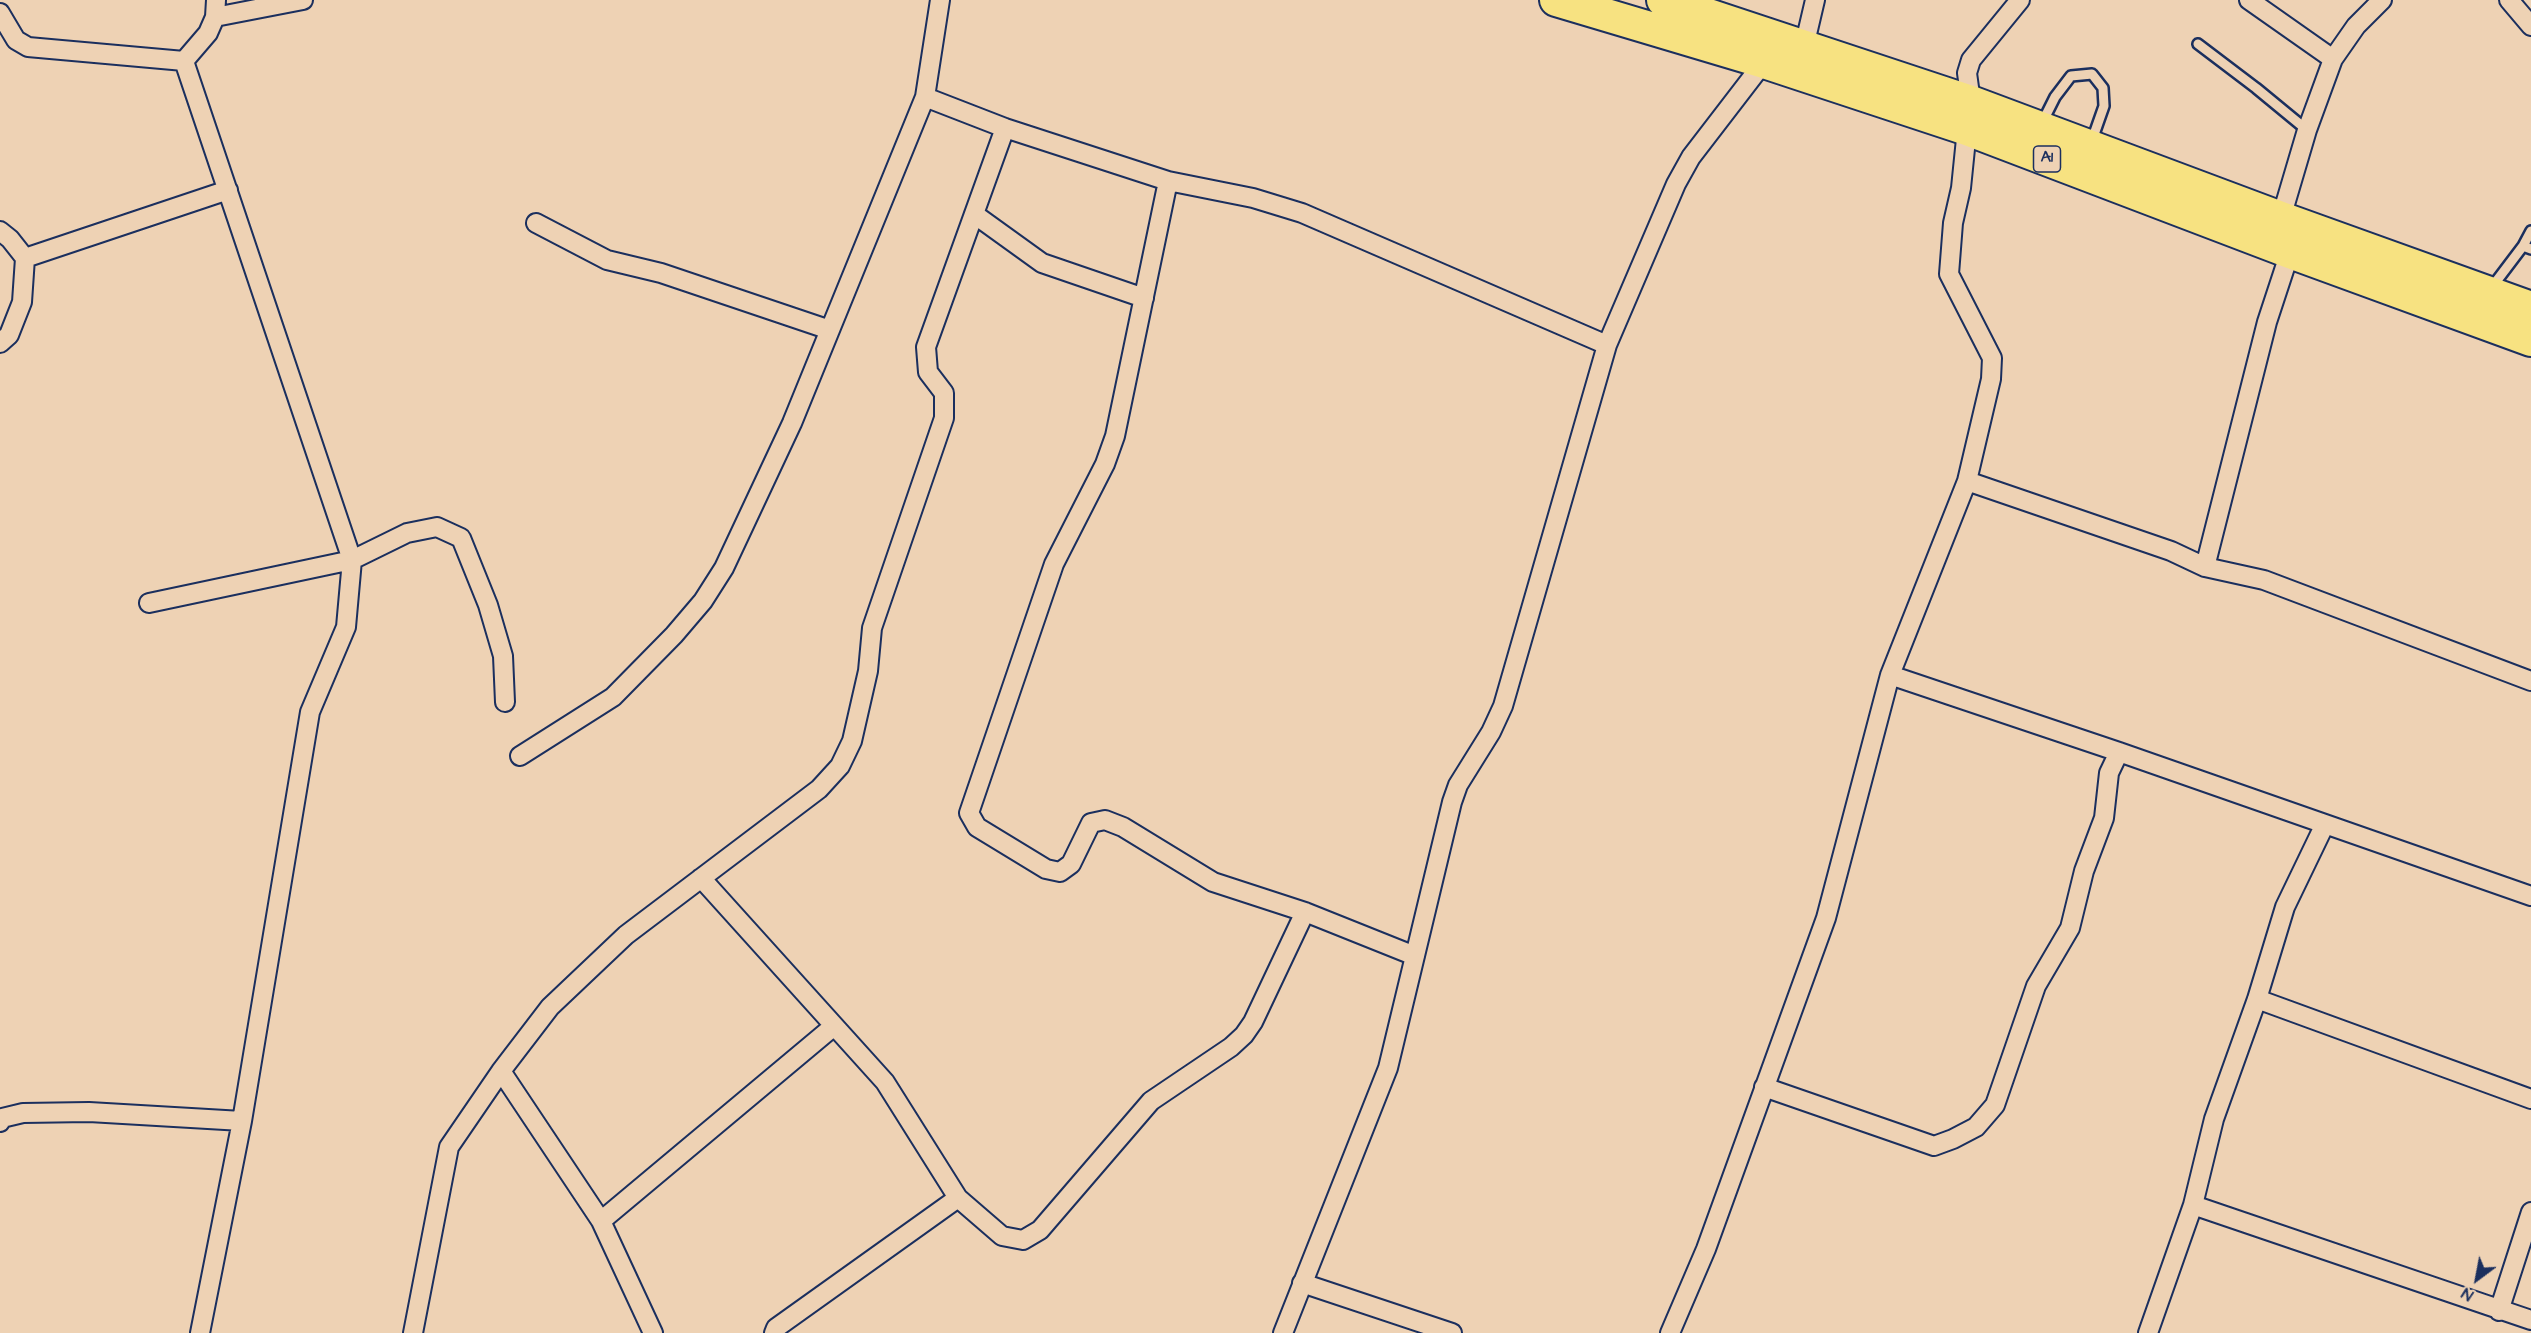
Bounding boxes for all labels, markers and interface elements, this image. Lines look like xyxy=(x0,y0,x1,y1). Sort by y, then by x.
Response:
road number: A1 xyxy=(2034,146,2060,172)
north arrow xyxy=(2447,1249,2507,1309)
text: N xyxy=(2457,1282,2478,1306)

